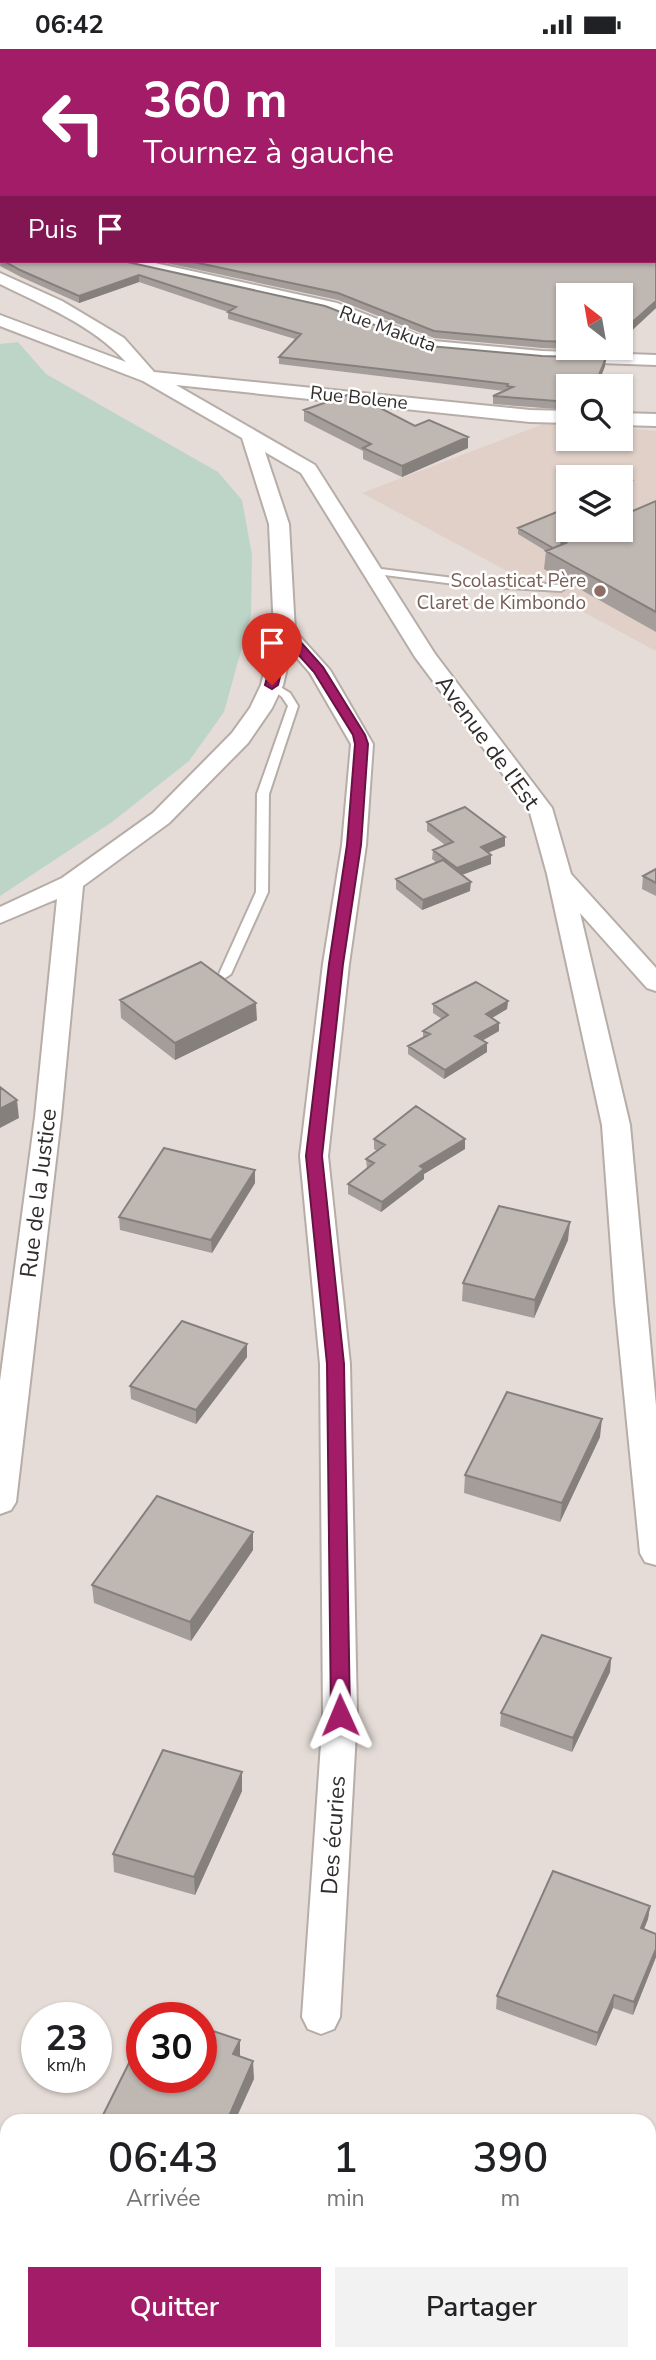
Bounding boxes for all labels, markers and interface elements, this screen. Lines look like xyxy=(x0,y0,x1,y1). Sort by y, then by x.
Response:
text: 06:42 xyxy=(35,7,104,42)
text: 360 m xyxy=(143,67,287,134)
icon: left xyxy=(28,77,119,168)
text: Tournez à gauche xyxy=(143,131,394,174)
icon: arrive xyxy=(91,210,129,248)
text: Puis xyxy=(28,212,77,247)
north arrow xyxy=(556,283,634,361)
map controls xyxy=(556,283,633,542)
street label: Rue Makuta xyxy=(335,299,440,359)
button: search xyxy=(556,374,633,451)
street label: Rue Bolene xyxy=(309,380,409,416)
button: layers xyxy=(556,465,633,542)
place label: Scolasticat Père Claret de Kimbondo xyxy=(417,568,586,616)
marker: Scolasticat Père Claret de Kimbondo xyxy=(592,583,608,599)
pin xyxy=(242,613,302,685)
icon: arrive xyxy=(253,624,291,662)
street label: Avenue de l'Est xyxy=(428,669,547,816)
street label: Rue de la Justice xyxy=(13,1107,64,1279)
position arrow xyxy=(303,1678,377,1752)
street label: Des écuries xyxy=(314,1775,353,1895)
speed limit sign: 30 xyxy=(126,2002,217,2093)
text: 23 xyxy=(45,2015,88,2062)
text: km/h xyxy=(47,2053,86,2077)
text: 06:43 xyxy=(108,2130,219,2187)
text: 1 xyxy=(333,2130,358,2187)
text: 390 xyxy=(472,2130,548,2187)
text: Arrivée xyxy=(126,2183,201,2214)
text: min xyxy=(327,2183,365,2214)
text: m xyxy=(500,2183,520,2214)
button: Quitter xyxy=(28,2267,321,2347)
button: Partager xyxy=(335,2267,628,2347)

